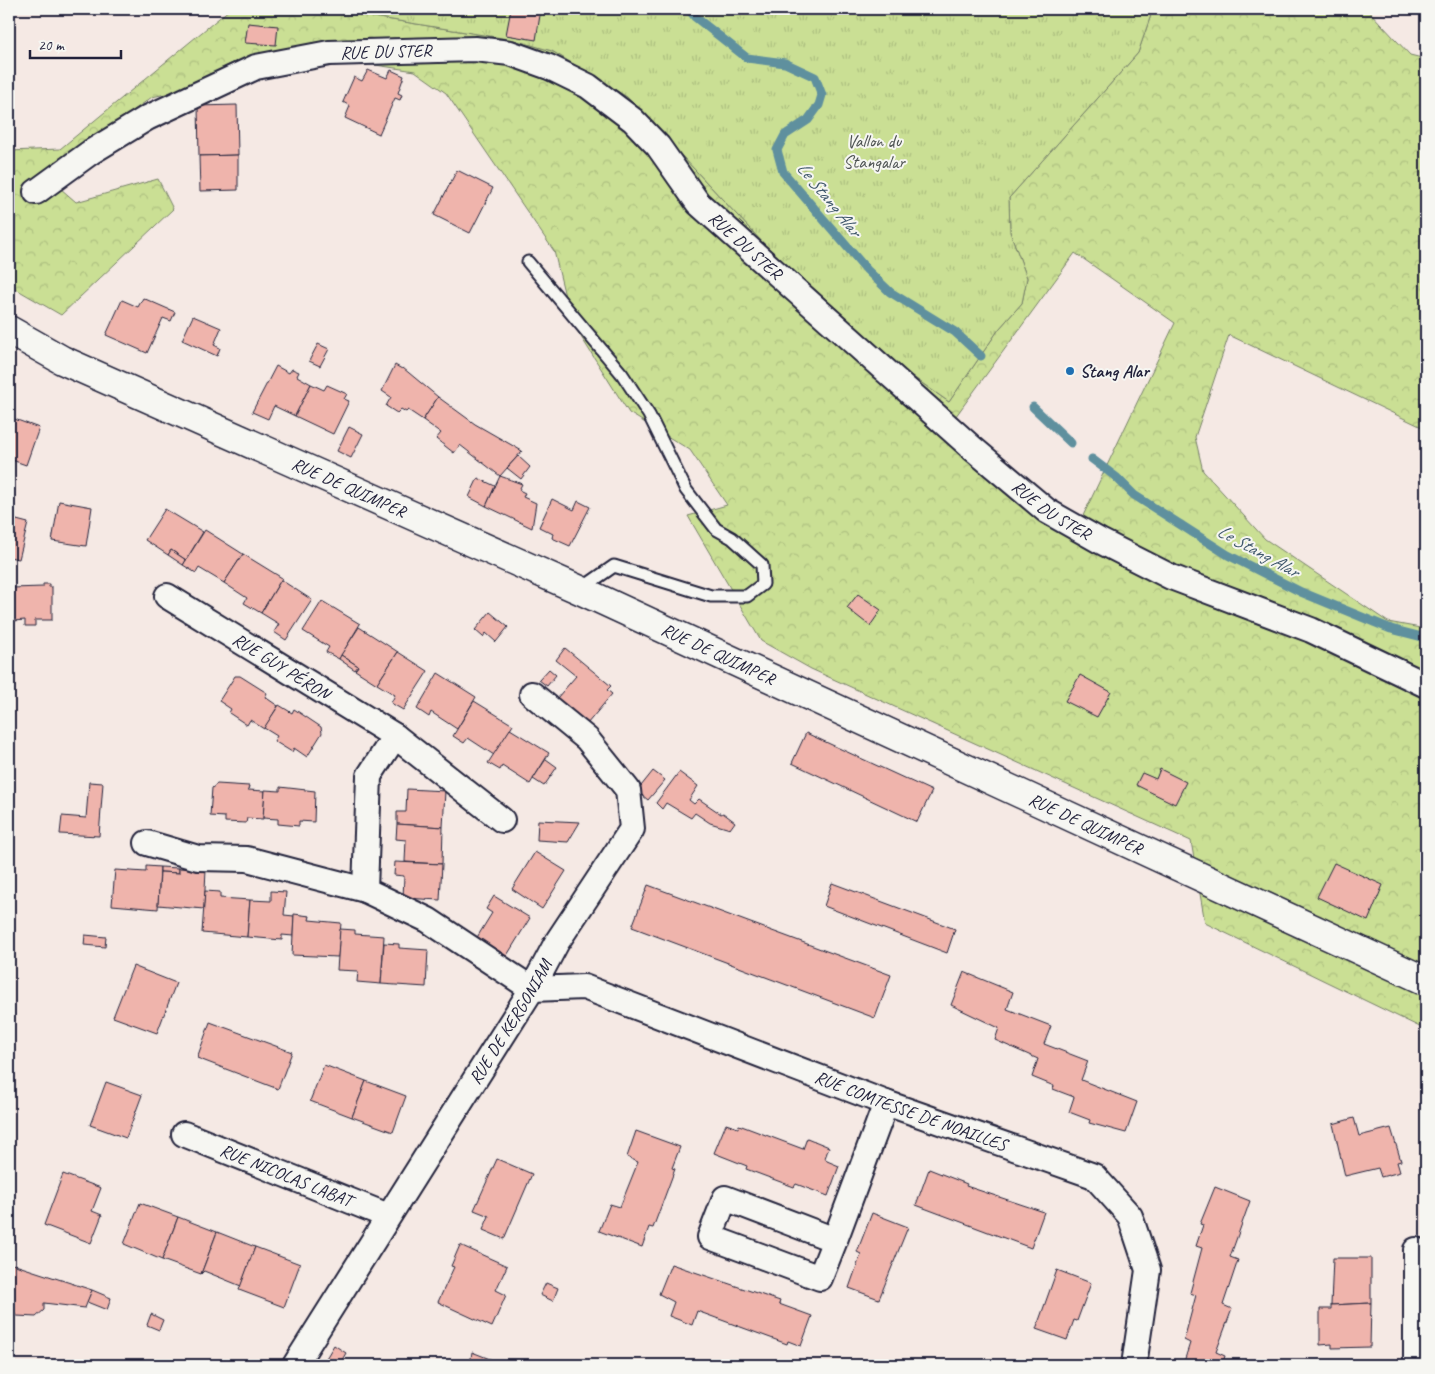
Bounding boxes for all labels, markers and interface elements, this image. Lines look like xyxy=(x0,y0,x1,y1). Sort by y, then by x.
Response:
scale bar xyxy=(30,28,121,60)
text: 20 m xyxy=(38,36,65,55)
street label: RUE DU STER xyxy=(340,39,434,64)
park label: Vallon du Stangalar xyxy=(843,130,906,173)
water label: Le Stang Alar xyxy=(792,157,868,244)
street label: RUE DU STER xyxy=(704,207,788,285)
place label: Stang Alar xyxy=(1080,360,1151,382)
marker: Stang Alar xyxy=(1064,365,1076,377)
street label: RUE DE QUIMPER xyxy=(288,452,411,523)
street label: RUE DU STER xyxy=(1007,475,1096,546)
water label: Le Stang Alar xyxy=(1213,519,1306,585)
street label: RUE DE QUIMPER xyxy=(658,618,780,690)
street label: RUE GUY PÉRON xyxy=(229,628,336,706)
street label: RUE DE QUIMPER xyxy=(1025,788,1147,860)
street label: RUE DE KERGONIAM xyxy=(464,954,557,1088)
street label: RUE COMTESSE DE NOAILLES xyxy=(812,1066,1012,1156)
street label: RUE NICOLAS LABAT xyxy=(217,1139,360,1213)

